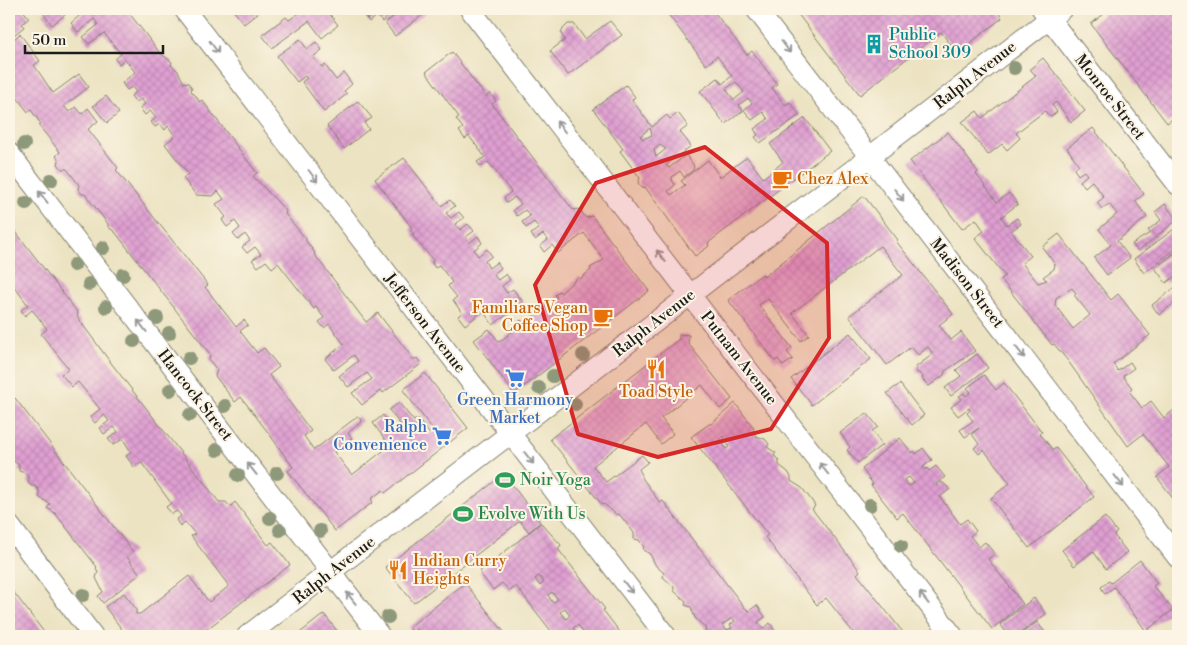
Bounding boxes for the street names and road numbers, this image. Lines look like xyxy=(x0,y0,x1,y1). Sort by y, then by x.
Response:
street label: Ralph Avenue xyxy=(930,37,1020,113)
street label: Monroe Street xyxy=(1070,50,1150,144)
street label: Madison Street xyxy=(926,234,1009,332)
street label: Jefferson Avenue xyxy=(379,268,470,377)
street label: Ralph Avenue xyxy=(609,285,699,361)
street label: Putnam Avenue xyxy=(696,307,782,409)
street label: Hancock Street xyxy=(153,345,237,445)
street label: Ralph Avenue xyxy=(289,532,379,608)

